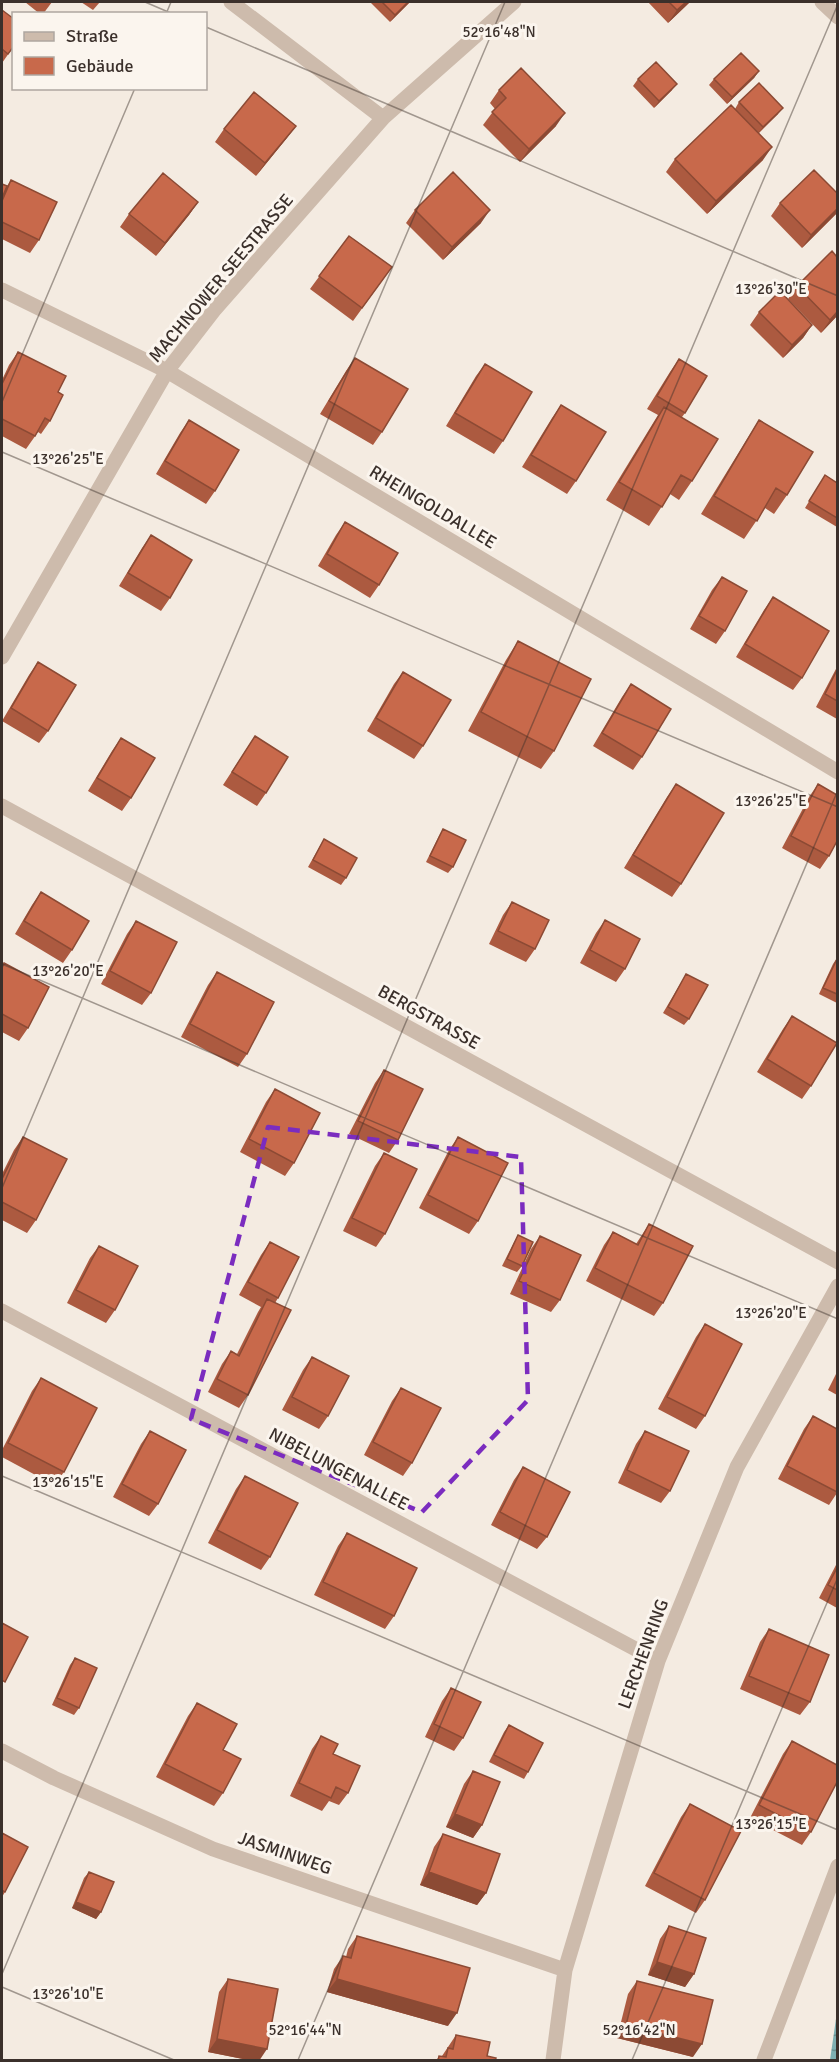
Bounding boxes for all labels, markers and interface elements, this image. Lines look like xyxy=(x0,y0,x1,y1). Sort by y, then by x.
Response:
legend xyxy=(12,12,207,90)
text: 52°16'48"N xyxy=(462,23,536,41)
text: Straße xyxy=(66,25,118,47)
text: Gebäude xyxy=(66,55,134,77)
street label: MACHNOWER SEESTRASSE xyxy=(144,189,298,367)
text: 13°26'30"E xyxy=(735,280,807,298)
text: 13°26'25"E xyxy=(32,450,104,468)
street label: RHEINGOLDALLEE xyxy=(365,460,501,554)
text: 13°26'25"E xyxy=(735,792,807,810)
text: 13°26'20"E xyxy=(32,962,104,980)
street label: BERGSTRASSE xyxy=(374,980,484,1054)
text: 13°26'20"E xyxy=(735,1304,807,1322)
street label: NIBELUNGENALLEE xyxy=(265,1423,413,1515)
text: 13°26'15"E xyxy=(32,1473,104,1491)
street label: LERCHENRING xyxy=(613,1596,673,1712)
text: 13°26'15"E xyxy=(735,1815,807,1833)
street label: JASMINWEG xyxy=(235,1827,335,1879)
text: 13°26'10"E xyxy=(32,1985,104,2003)
text: 52°16'44"N xyxy=(268,2021,342,2039)
text: 52°16'42"N xyxy=(602,2021,676,2039)

